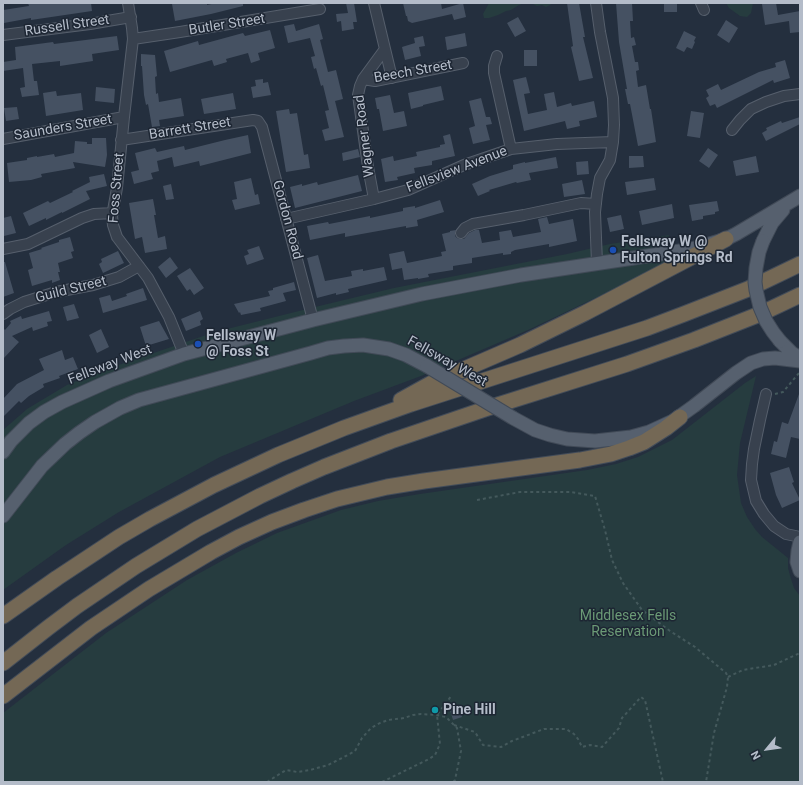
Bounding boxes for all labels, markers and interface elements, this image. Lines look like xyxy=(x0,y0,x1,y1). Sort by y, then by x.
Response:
street label: Butler Street xyxy=(188,11,266,39)
street label: Russell Street xyxy=(24,12,110,40)
street label: Beech Street xyxy=(373,57,453,87)
street label: Wagner Road xyxy=(352,94,378,178)
street label: Saunders Street xyxy=(13,111,113,145)
street label: Barrett Street xyxy=(148,114,232,144)
street label: Fellsview Avenue xyxy=(404,143,510,197)
street label: Foss Street xyxy=(106,152,128,224)
street label: Gordon Road xyxy=(268,179,306,261)
place label: Fellsway W @ Fulton Springs Rd xyxy=(621,234,733,266)
marker: Fellsway W @ Fulton Springs Rd xyxy=(608,245,618,255)
street label: Guild Street xyxy=(34,273,108,307)
place label: Fellsway W @ Foss St xyxy=(206,328,276,360)
street label: Fellsway West xyxy=(404,333,490,391)
marker: Fellsway W @ Foss St xyxy=(193,339,203,349)
street label: Fellsway West xyxy=(66,341,154,389)
park label: Middlesex Fells Reservation xyxy=(580,608,676,640)
place label: Pine Hill xyxy=(443,702,496,718)
marker: Pine Hill xyxy=(430,705,440,715)
north arrow xyxy=(747,729,787,769)
text: N xyxy=(749,749,764,762)

